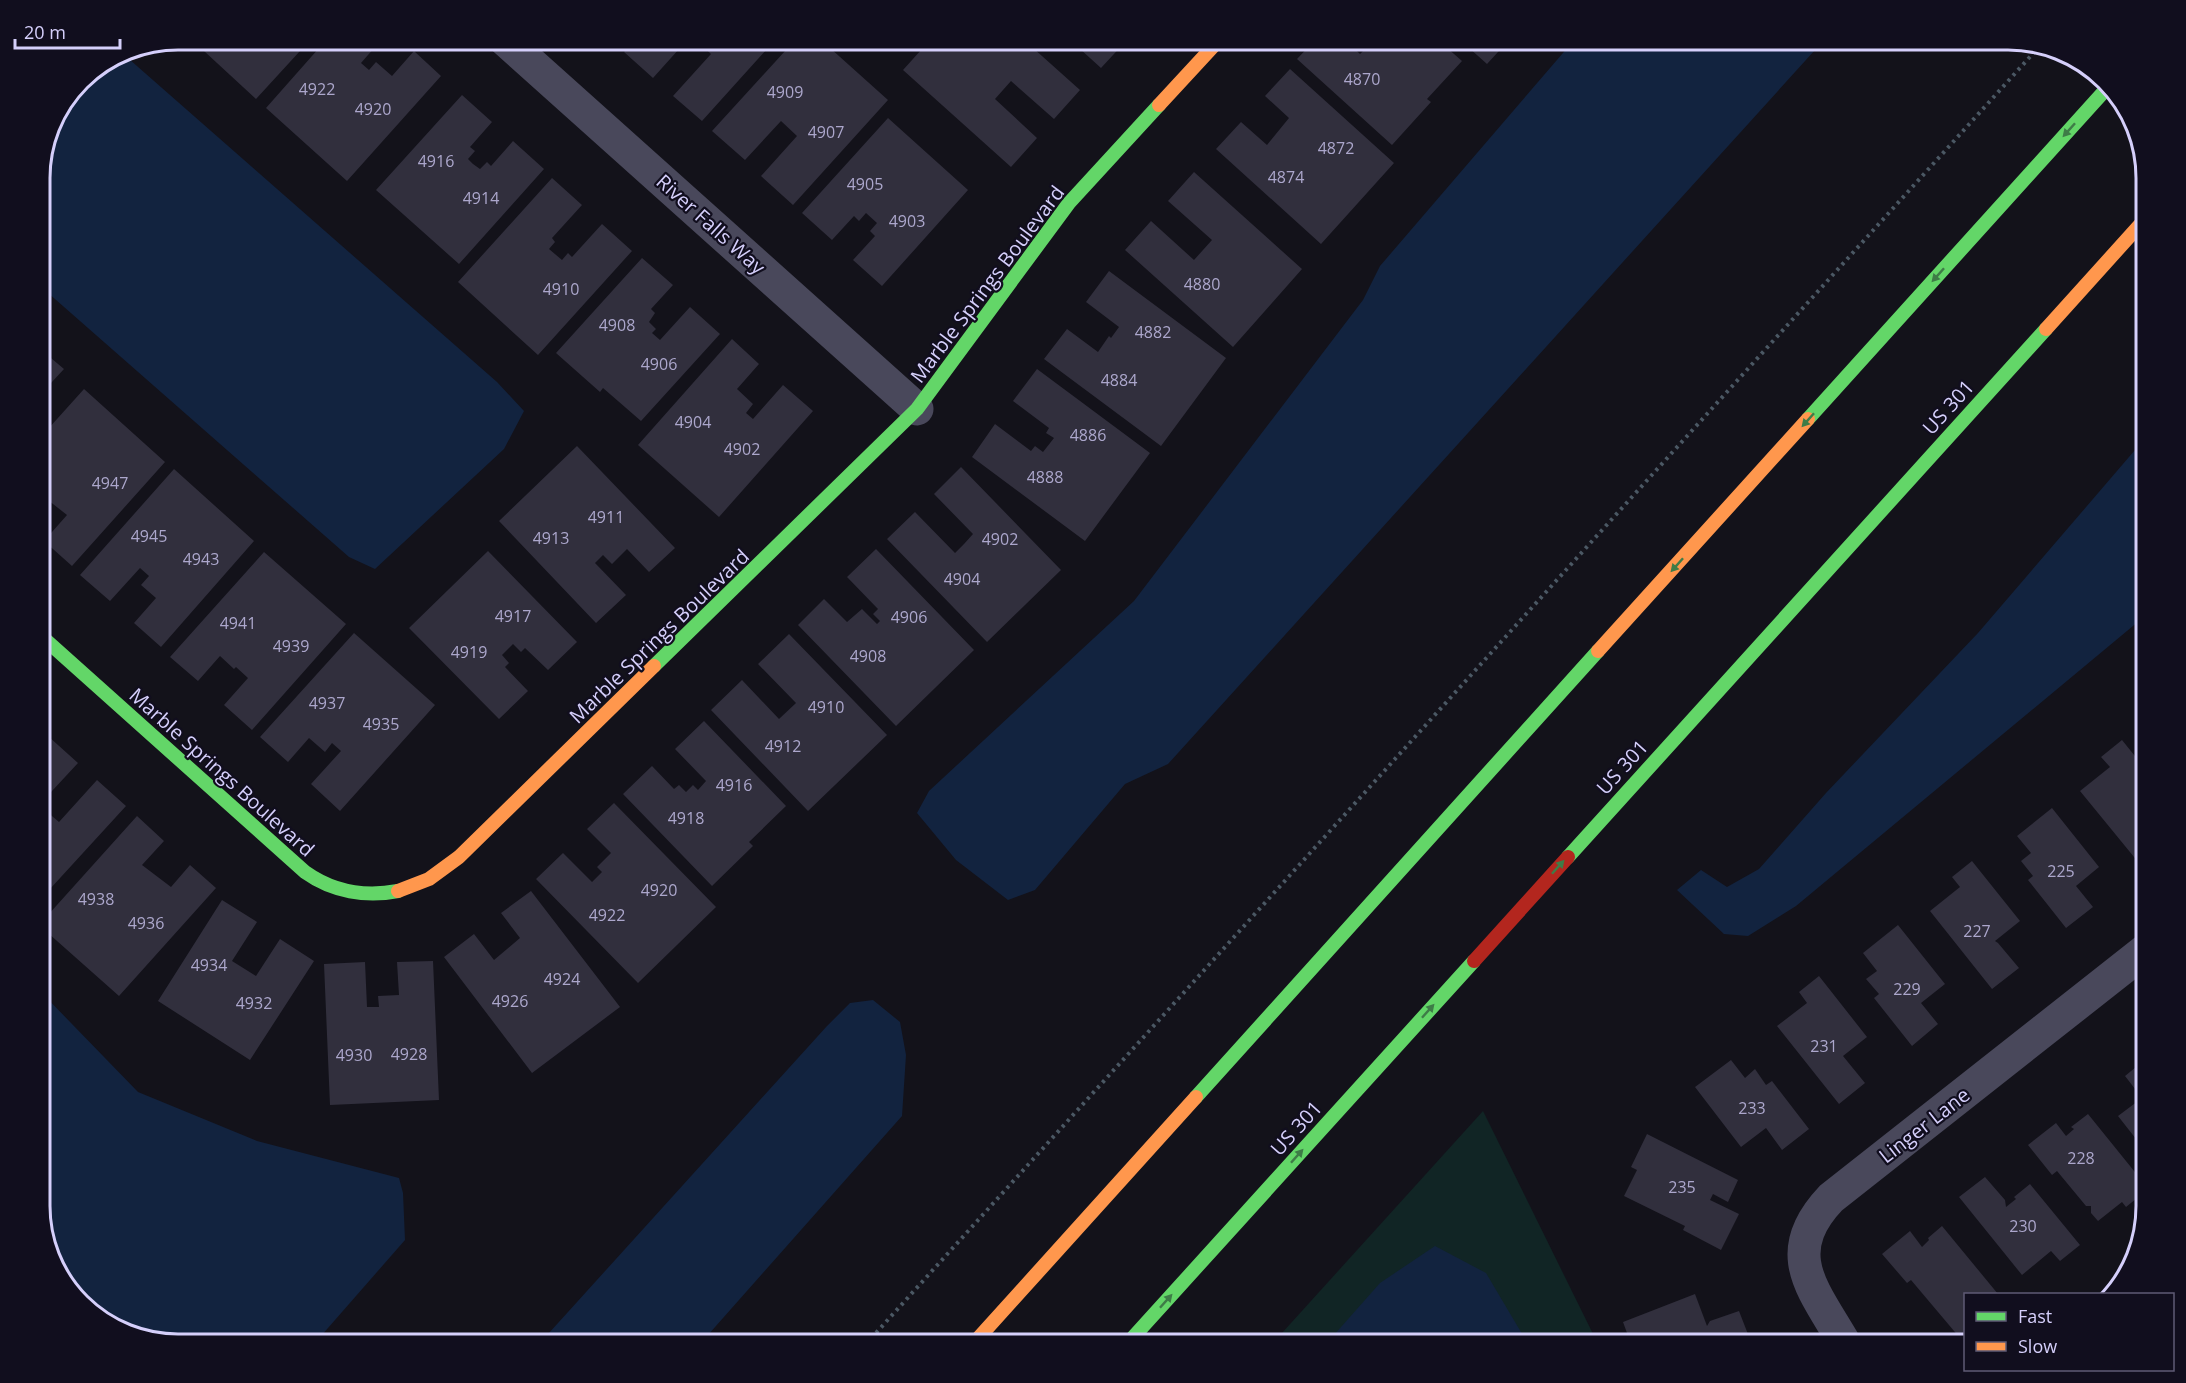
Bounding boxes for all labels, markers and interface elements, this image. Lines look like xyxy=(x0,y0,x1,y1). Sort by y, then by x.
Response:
scale bar xyxy=(15,12,120,50)
text: 20 m xyxy=(24,20,66,44)
house number: 4870 xyxy=(1344,68,1380,90)
house number: 4922 xyxy=(299,78,335,100)
house number: 4909 xyxy=(767,81,803,103)
house number: 4920 xyxy=(355,98,391,120)
house number: 4907 xyxy=(808,121,844,143)
one-way arrow xyxy=(2062,123,2076,138)
house number: 4872 xyxy=(1318,137,1354,159)
house number: 4916 xyxy=(418,150,454,172)
house number: 4874 xyxy=(1268,166,1304,188)
street label: River Falls Way xyxy=(651,168,772,281)
house number: 4905 xyxy=(847,173,883,195)
street label: Marble Springs Boulevard xyxy=(904,180,1070,388)
house number: 4914 xyxy=(463,187,499,209)
house number: 4903 xyxy=(889,210,925,232)
one-way arrow xyxy=(1932,267,1945,282)
house number: 4880 xyxy=(1184,273,1220,295)
house number: 4910 xyxy=(543,278,579,300)
house number: 4908 xyxy=(599,314,635,336)
house number: 4882 xyxy=(1135,321,1171,343)
house number: 4906 xyxy=(641,353,677,375)
house number: 4884 xyxy=(1101,369,1137,391)
street label: US 301 xyxy=(1916,374,1980,440)
house number: 4904 xyxy=(675,411,711,433)
one-way arrow xyxy=(1802,412,1815,427)
house number: 4886 xyxy=(1070,424,1106,446)
house number: 4902 xyxy=(724,438,760,460)
house number: 4888 xyxy=(1027,466,1063,488)
house number: 4947 xyxy=(92,472,128,494)
house number: 4911 xyxy=(588,506,624,528)
house number: 4945 xyxy=(131,525,167,547)
house number: 4913 xyxy=(533,527,569,549)
house number: 4902 xyxy=(982,528,1018,550)
street label: Marble Springs Boulevard xyxy=(563,543,755,729)
house number: 4943 xyxy=(183,548,219,570)
one-way arrow xyxy=(1670,557,1684,572)
house number: 4904 xyxy=(944,568,980,590)
house number: 4917 xyxy=(495,605,531,627)
house number: 4906 xyxy=(891,606,927,628)
house number: 4941 xyxy=(220,612,256,634)
house number: 4939 xyxy=(273,635,309,657)
house number: 4919 xyxy=(451,641,487,663)
house number: 4908 xyxy=(850,645,886,667)
street label: Marble Springs Boulevard xyxy=(124,682,320,862)
house number: 4937 xyxy=(309,692,345,714)
house number: 4910 xyxy=(808,696,844,718)
house number: 4935 xyxy=(363,713,399,735)
street label: US 301 xyxy=(1590,734,1654,800)
house number: 4912 xyxy=(765,735,801,757)
house number: 4916 xyxy=(716,774,752,796)
house number: 4918 xyxy=(668,807,704,829)
one-way arrow xyxy=(1551,860,1565,874)
house number: 225 xyxy=(2047,860,2075,882)
house number: 4920 xyxy=(641,879,677,901)
house number: 4938 xyxy=(78,888,114,910)
house number: 4922 xyxy=(589,904,625,926)
house number: 4936 xyxy=(128,912,164,934)
house number: 227 xyxy=(1963,920,1991,942)
house number: 4934 xyxy=(191,954,227,976)
house number: 4924 xyxy=(544,968,580,990)
house number: 229 xyxy=(1893,978,1921,1000)
house number: 4926 xyxy=(492,990,528,1012)
house number: 4932 xyxy=(236,992,272,1014)
one-way arrow xyxy=(1421,1004,1435,1019)
house number: 231 xyxy=(1810,1035,1838,1057)
house number: 4928 xyxy=(391,1043,427,1065)
house number: 4930 xyxy=(336,1044,372,1066)
street label: Linger Lane xyxy=(1873,1081,1975,1169)
street label: US 301 xyxy=(1264,1095,1328,1161)
house number: 233 xyxy=(1738,1097,1766,1119)
house number: 228 xyxy=(2067,1147,2095,1169)
one-way arrow xyxy=(1290,1149,1303,1164)
house number: 235 xyxy=(1668,1176,1696,1198)
house number: 230 xyxy=(2009,1215,2037,1237)
one-way arrow xyxy=(1159,1293,1173,1308)
legend xyxy=(1964,1293,2174,1371)
text: Fast xyxy=(2018,1304,2052,1328)
text: Slow xyxy=(2018,1334,2057,1358)

